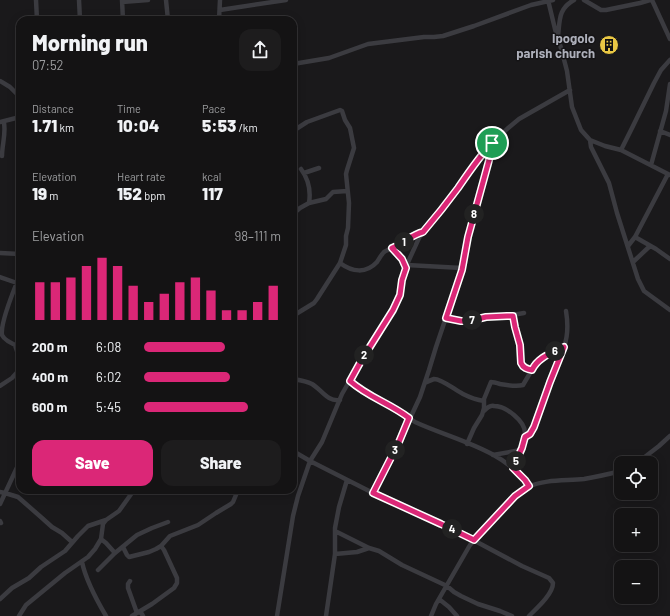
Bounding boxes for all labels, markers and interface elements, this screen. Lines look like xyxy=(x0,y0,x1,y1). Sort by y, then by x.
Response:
text: Morning run xyxy=(32,29,148,55)
button: share xyxy=(239,29,281,71)
place label: Ipogolo parish church xyxy=(516,30,595,61)
building icon: Ipogolo parish church xyxy=(598,34,620,56)
text: 07:52 xyxy=(32,57,64,73)
text: Distance xyxy=(32,102,74,115)
text: Time xyxy=(117,102,141,115)
text: Pace xyxy=(202,102,226,115)
text: 1.71 xyxy=(32,115,57,135)
text: 10:04 xyxy=(117,115,159,135)
text: 5:53 xyxy=(202,115,236,135)
text: km xyxy=(57,121,74,134)
text: /km xyxy=(236,121,257,134)
pin xyxy=(475,126,509,160)
icon: arrive xyxy=(481,132,503,154)
text: Elevation xyxy=(32,170,76,183)
text: Heart rate xyxy=(117,170,165,183)
text: kcal xyxy=(202,170,221,183)
text: 19 xyxy=(32,183,47,203)
text: 152 xyxy=(117,183,142,203)
text: 117 xyxy=(202,183,223,203)
text: m xyxy=(47,189,58,202)
text: bpm xyxy=(142,189,165,202)
pin: 8 xyxy=(464,204,484,224)
text: 8 xyxy=(471,207,477,220)
text: Elevation xyxy=(32,228,84,244)
text: 98–111 m xyxy=(235,228,281,244)
pin: 1 xyxy=(394,232,414,252)
text: 1 xyxy=(402,235,406,248)
pin: 7 xyxy=(462,310,482,330)
text: 7 xyxy=(469,313,475,326)
text: 200 m xyxy=(32,339,68,355)
text: 6:08 xyxy=(96,339,121,355)
pin: 6 xyxy=(545,341,565,361)
text: 6 xyxy=(552,344,558,357)
pin: 2 xyxy=(354,345,374,365)
text: 2 xyxy=(361,348,367,361)
text: 400 m xyxy=(32,369,68,385)
text: 6:02 xyxy=(96,369,121,385)
text: 600 m xyxy=(32,399,67,415)
text: 5:45 xyxy=(96,399,121,415)
button: Save xyxy=(32,440,153,486)
button: Share xyxy=(161,440,281,486)
pin: 3 xyxy=(385,440,405,460)
text: 3 xyxy=(392,443,398,456)
pin: 5 xyxy=(506,451,526,471)
text: 5 xyxy=(513,454,519,467)
map controls xyxy=(614,456,658,604)
button: locate xyxy=(614,456,658,500)
button: + xyxy=(614,508,658,552)
pin: 4 xyxy=(442,519,462,539)
text: 4 xyxy=(449,522,455,535)
button: − xyxy=(614,560,658,604)

